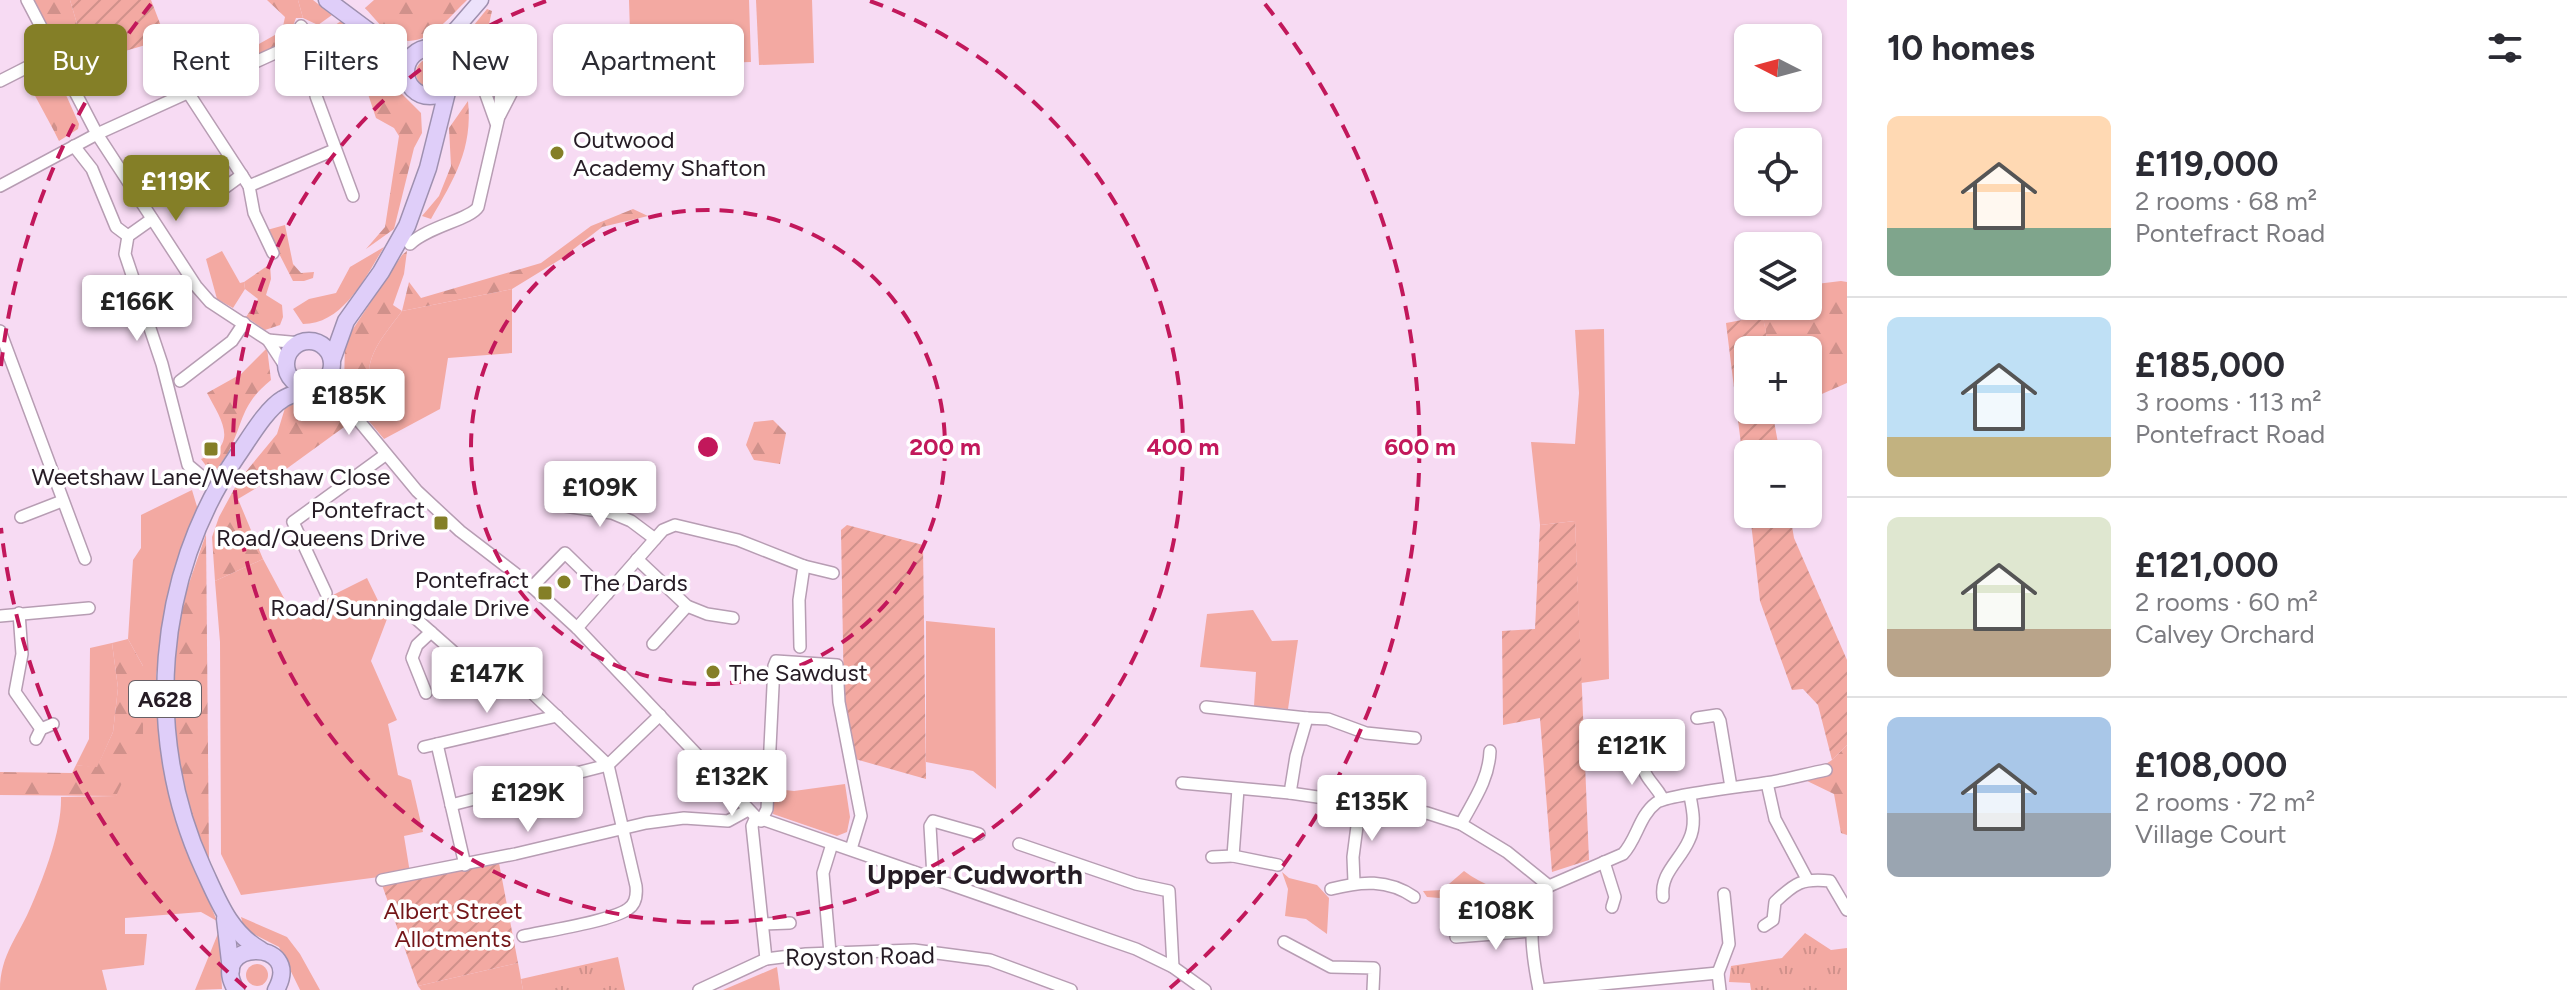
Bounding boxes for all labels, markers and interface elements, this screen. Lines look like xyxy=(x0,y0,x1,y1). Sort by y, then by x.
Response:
chip: Buy xyxy=(24,24,127,96)
chip: Rent xyxy=(143,24,259,96)
chip: Filters xyxy=(275,24,407,96)
chip: New xyxy=(423,24,537,96)
chip: Apartment xyxy=(553,24,744,96)
north arrow xyxy=(1734,24,1822,112)
map controls xyxy=(1734,24,1822,528)
icon: filters xyxy=(2483,26,2527,70)
text: 10 homes xyxy=(1887,28,2035,69)
place label: Outwood Academy Shafton xyxy=(573,125,766,182)
button: locate xyxy=(1734,128,1822,216)
marker: Outwood Academy Shafton xyxy=(548,144,566,162)
text: £119,000 xyxy=(2135,144,2278,185)
icon: home xyxy=(1951,148,2047,244)
pin: £119K xyxy=(120,155,232,223)
text: £119K xyxy=(141,165,211,197)
text: 2 rooms · 68 m² xyxy=(2135,185,2317,217)
text: Pontefract Road xyxy=(2135,217,2325,249)
button: layers xyxy=(1734,232,1822,320)
pin: £166K xyxy=(81,275,193,343)
text: £166K xyxy=(100,285,174,317)
button: + xyxy=(1734,336,1822,424)
text: £185,000 xyxy=(2135,345,2285,386)
icon: home xyxy=(1951,349,2047,445)
pin: £185K xyxy=(293,369,405,437)
text: £185K xyxy=(312,379,386,411)
text: 3 rooms · 113 m² xyxy=(2135,386,2322,418)
text: Pontefract Road xyxy=(2135,418,2325,450)
text: 200 m xyxy=(909,432,981,461)
text: 400 m xyxy=(1147,432,1219,461)
text: 600 m xyxy=(1384,432,1456,461)
centre of rings xyxy=(694,433,722,461)
marker: Weetshaw Lane/Weetshaw Close xyxy=(202,440,220,458)
button: − xyxy=(1734,440,1822,528)
pin: £109K xyxy=(544,461,656,529)
place label: Weetshaw Lane/Weetshaw Close xyxy=(32,462,390,491)
text: £109K xyxy=(562,471,638,503)
place label: Pontefract Road/Queens Drive xyxy=(216,495,425,552)
marker: Pontefract Road/Queens Drive xyxy=(432,514,450,532)
text: £121,000 xyxy=(2135,545,2278,586)
icon: home xyxy=(1951,549,2047,645)
place label: Pontefract Road/Sunningdale Drive xyxy=(270,565,529,622)
place label: The Dards xyxy=(580,568,688,597)
marker: The Dards xyxy=(555,573,573,591)
marker: Pontefract Road/Sunningdale Drive xyxy=(536,584,554,602)
text: 2 rooms · 60 m² xyxy=(2135,586,2318,618)
text: Calvey Orchard xyxy=(2135,618,2315,650)
pin: £147K xyxy=(431,647,543,715)
text: £147K xyxy=(450,657,524,689)
place label: The Sawdust xyxy=(729,658,868,687)
marker: The Sawdust xyxy=(704,663,722,681)
road number: A628 xyxy=(129,681,201,717)
pin: £121K xyxy=(1576,719,1688,787)
text: £121K xyxy=(1597,729,1667,761)
text: £108,000 xyxy=(2135,745,2287,786)
icon: home xyxy=(1951,749,2047,845)
pin: £132K xyxy=(676,750,788,818)
text: £132K xyxy=(695,760,769,792)
pin: £129K xyxy=(472,766,584,834)
pin: £135K xyxy=(1316,775,1428,843)
text: £129K xyxy=(491,776,565,808)
text: £135K xyxy=(1335,785,1409,817)
text: 2 rooms · 72 m² xyxy=(2135,786,2315,818)
text: Village Court xyxy=(2135,818,2287,850)
district label: Upper Cudworth xyxy=(867,857,1083,891)
pin: £108K xyxy=(1440,884,1552,952)
text: £108K xyxy=(1458,894,1534,926)
park label: Albert Street Allotments xyxy=(383,896,523,953)
street label: Royston Road xyxy=(785,940,935,972)

